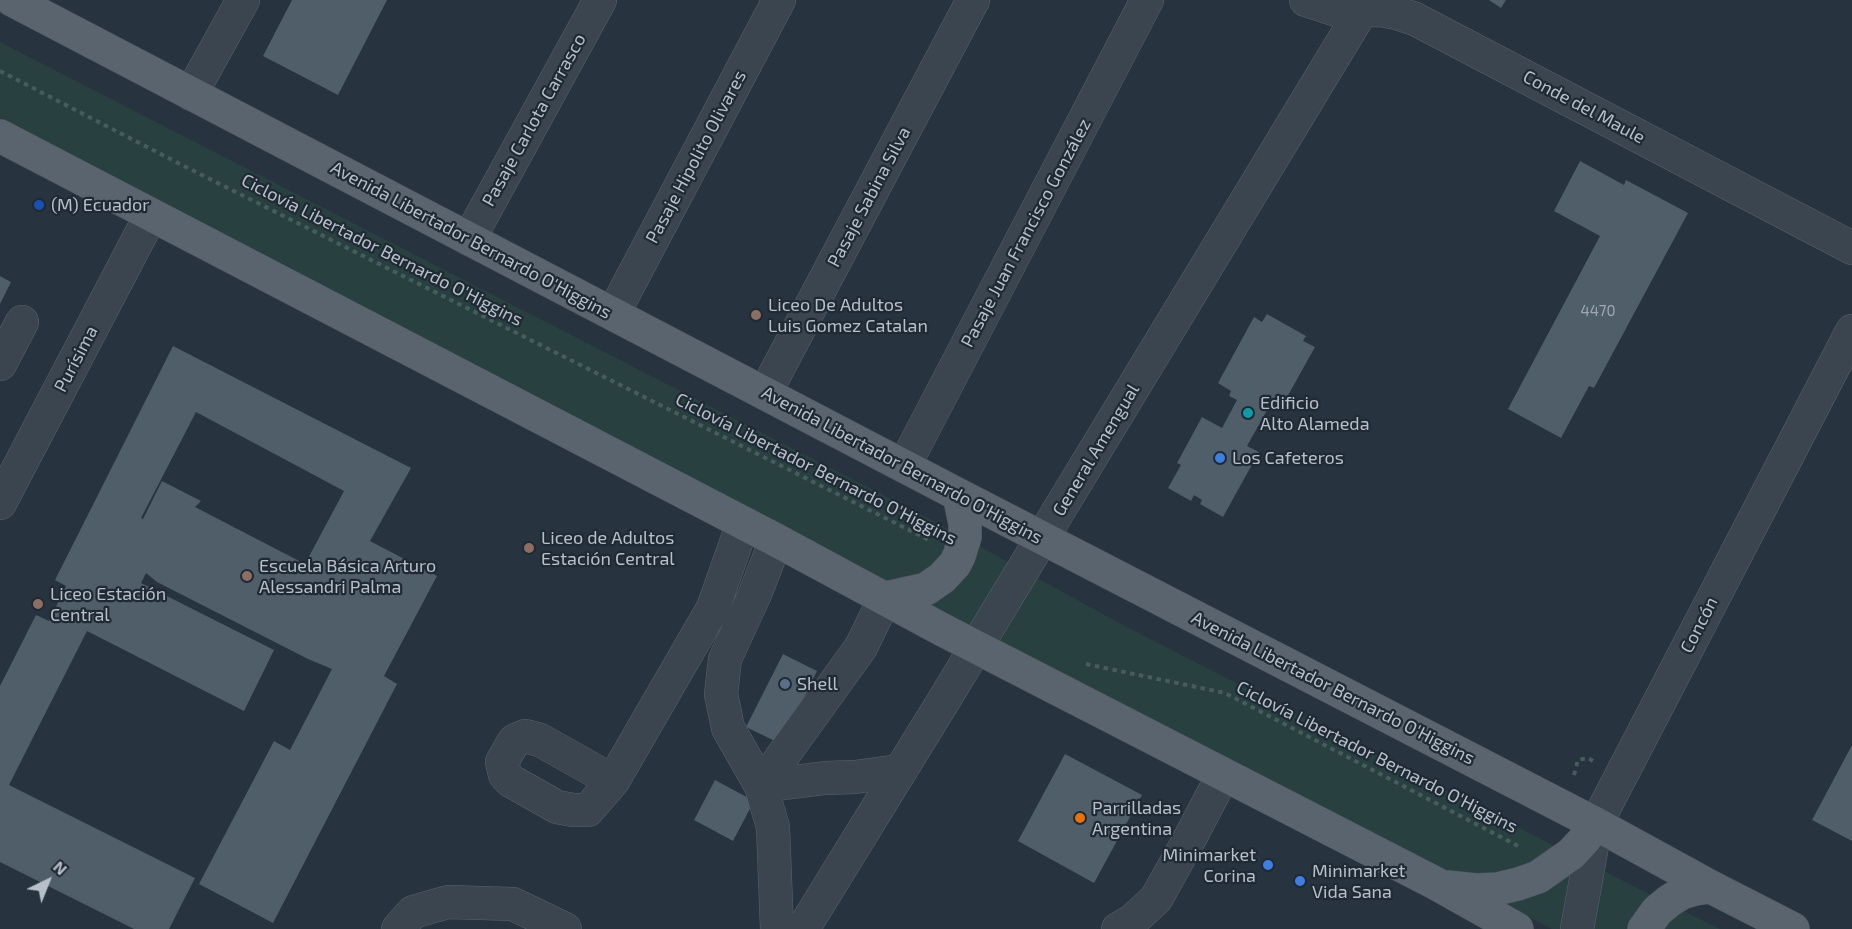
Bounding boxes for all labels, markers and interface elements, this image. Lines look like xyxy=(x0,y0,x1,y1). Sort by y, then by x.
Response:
street label: Pasaje Carlota Carrasco xyxy=(478,30,590,210)
street label: Conde del Maule xyxy=(1519,66,1649,148)
street label: Pasaje Hipolito Olivares xyxy=(641,67,751,247)
street label: Pasaje Juan Francisco González xyxy=(956,115,1096,351)
street label: Pasaje Sabina Silva xyxy=(823,123,915,271)
street label: Avenida Libertador Bernardo O'Higgins xyxy=(327,157,615,323)
street label: Ciclovía Libertador Bernardo O'Higgins xyxy=(238,169,526,331)
place label: (M) Ecuador xyxy=(51,194,150,216)
marker: (M) Ecuador xyxy=(32,198,46,212)
place label: Liceo De Adultos Luis Gomez Catalan xyxy=(768,294,928,336)
house number: 4470 xyxy=(1580,302,1616,320)
marker: Liceo De Adultos Luis Gomez Catalan xyxy=(749,308,763,322)
street label: Purísima xyxy=(50,322,102,396)
street label: General Amengual xyxy=(1048,380,1144,520)
street label: Avenida Libertador Bernardo O'Higgins xyxy=(758,382,1046,548)
street label: Ciclovía Libertador Bernardo O'Higgins xyxy=(672,388,960,550)
place label: Edificio Alto Alameda xyxy=(1260,392,1370,434)
marker: Edificio Alto Alameda xyxy=(1241,406,1255,420)
place label: Los Cafeteros xyxy=(1232,447,1344,469)
marker: Los Cafeteros xyxy=(1213,451,1227,465)
place label: Liceo de Adultos Estación Central xyxy=(541,527,675,570)
marker: Liceo de Adultos Estación Central xyxy=(522,541,536,555)
place label: Escuela Básica Arturo Alessandri Palma xyxy=(259,555,436,598)
marker: Escuela Básica Arturo Alessandri Palma xyxy=(240,569,254,583)
place label: Liceo Estación Central xyxy=(50,583,166,626)
street label: Concón xyxy=(1676,593,1722,657)
marker: Liceo Estación Central xyxy=(31,597,45,611)
street label: Avenida Libertador Bernardo O'Higgins xyxy=(1188,607,1478,769)
place label: Shell xyxy=(797,673,838,695)
street label: Ciclovía Libertador Bernardo O'Higgins xyxy=(1233,676,1521,838)
marker: Shell xyxy=(778,677,792,691)
place label: Parrilladas Argentina xyxy=(1092,797,1181,840)
marker: Parrilladas Argentina xyxy=(1073,811,1087,825)
place label: Minimarket Corina xyxy=(1163,844,1256,886)
north arrow xyxy=(18,851,78,911)
text: N xyxy=(50,857,71,878)
marker: Minimarket Corina xyxy=(1261,858,1275,872)
place label: Minimarket Vida Sana xyxy=(1312,860,1405,902)
marker: Minimarket Vida Sana xyxy=(1293,874,1307,888)

